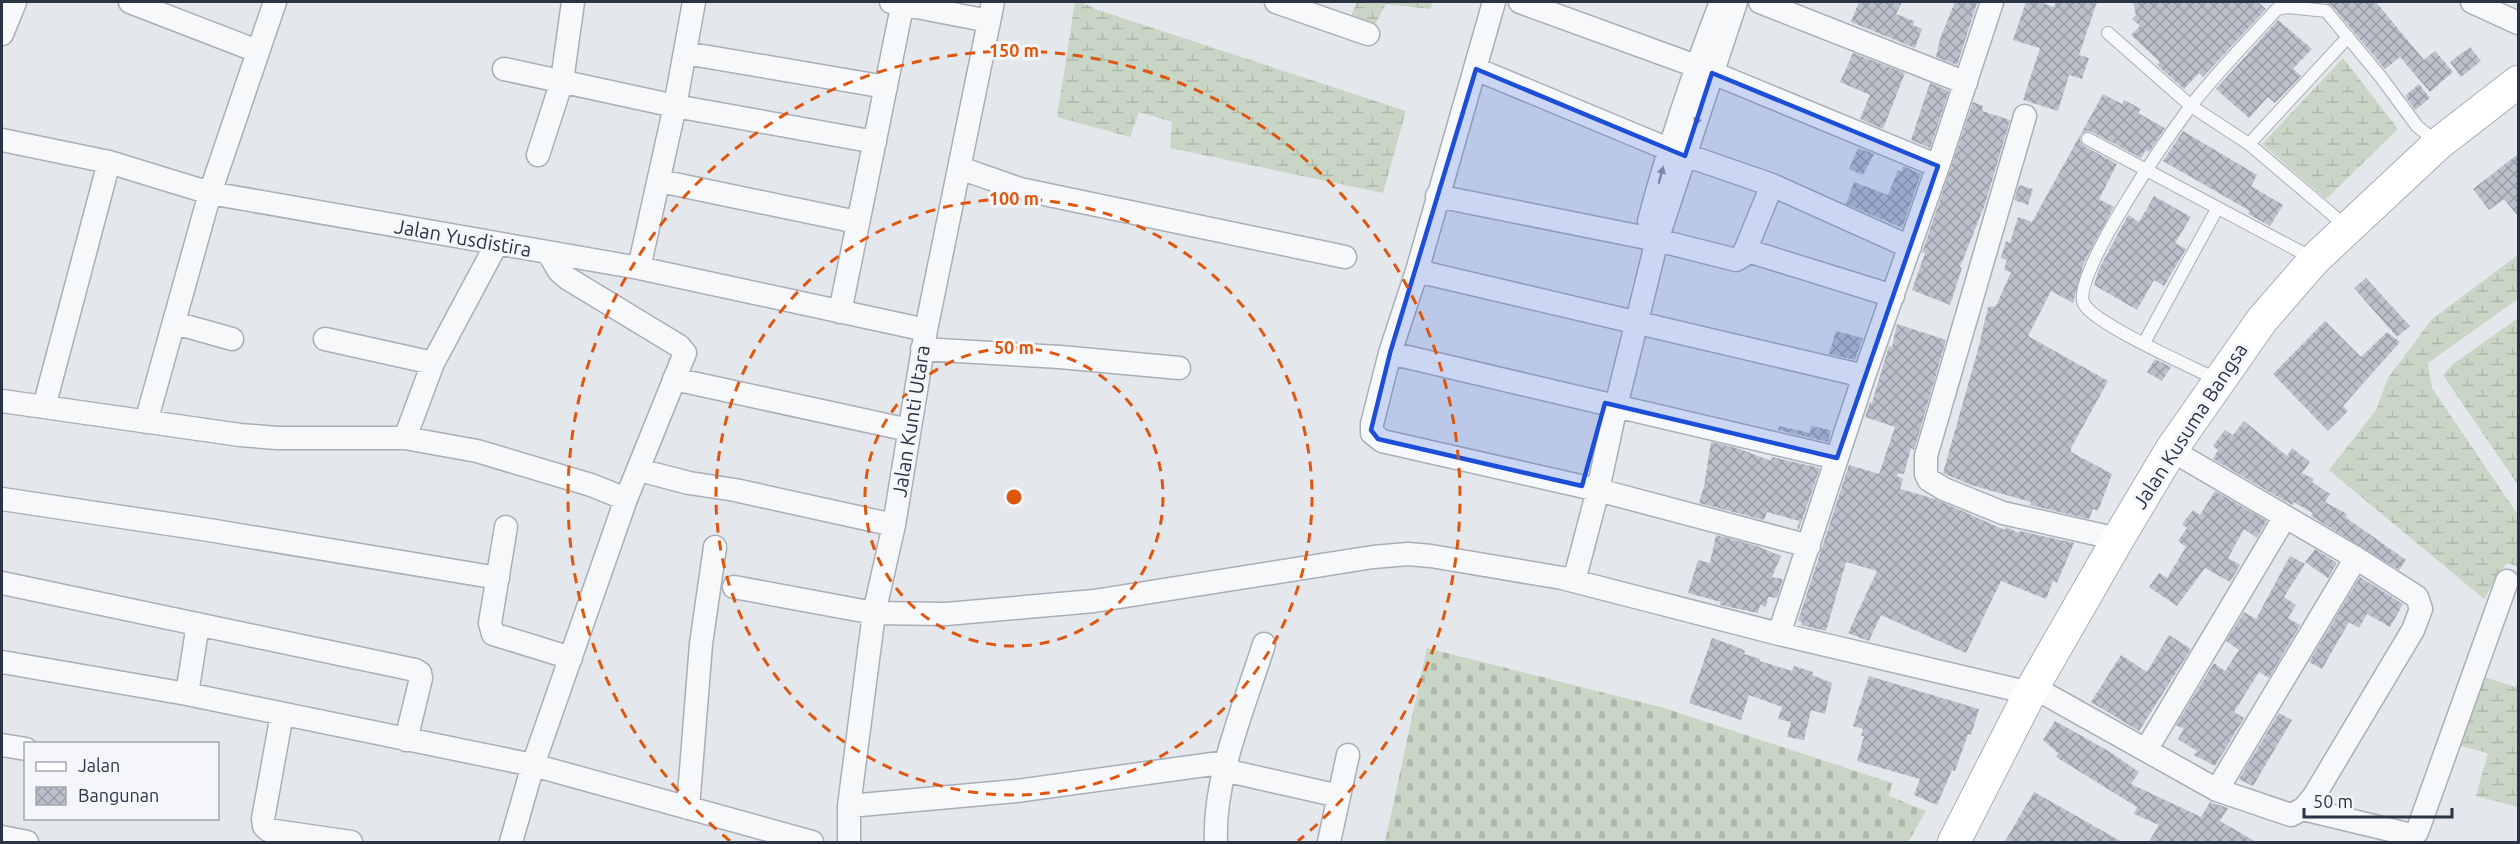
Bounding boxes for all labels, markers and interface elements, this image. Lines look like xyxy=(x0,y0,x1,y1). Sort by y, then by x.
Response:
text: 150 m xyxy=(989,40,1039,60)
one-way arrow xyxy=(1693,108,1702,126)
one-way arrow xyxy=(1657,165,1666,183)
text: 100 m xyxy=(989,188,1039,208)
street label: Jalan Yusdistira xyxy=(393,214,533,261)
text: 50 m xyxy=(994,337,1034,357)
street label: Jalan Kusuma Bangsa xyxy=(2128,339,2252,513)
street label: Jalan Kunti Utara xyxy=(887,343,934,499)
centre of rings xyxy=(1004,487,1024,507)
legend xyxy=(24,742,219,820)
text: Jalan xyxy=(78,755,120,775)
scale bar xyxy=(2304,781,2452,819)
text: Bangunan xyxy=(78,785,159,805)
text: 50 m xyxy=(2313,791,2353,811)

